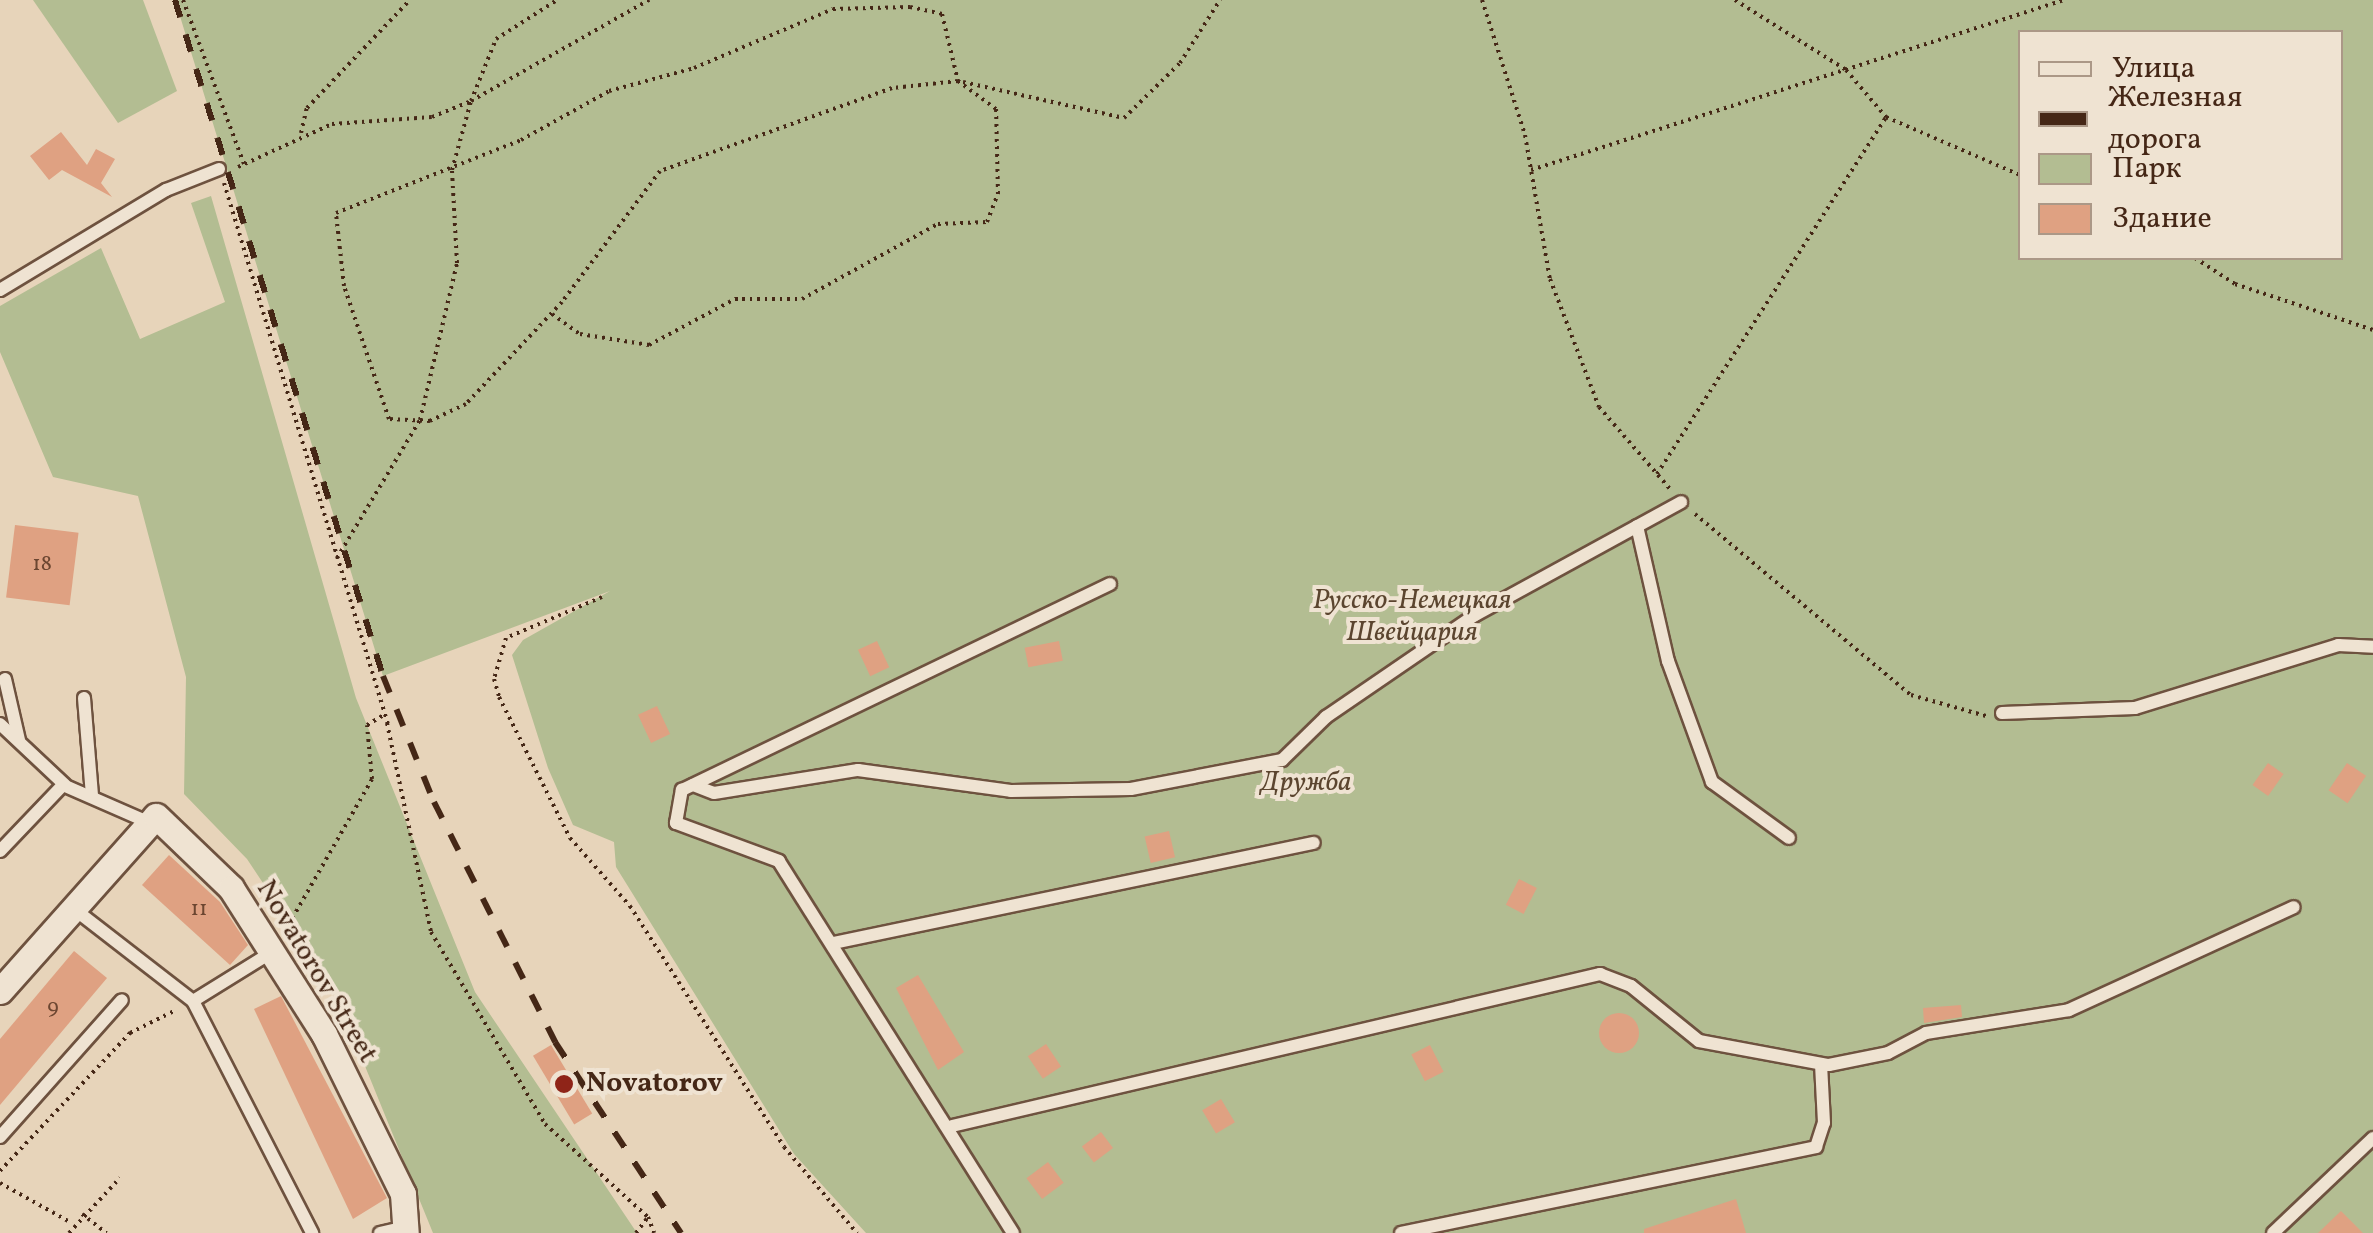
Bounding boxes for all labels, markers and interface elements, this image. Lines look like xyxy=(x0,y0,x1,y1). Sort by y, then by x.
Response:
legend xyxy=(2018,30,2343,260)
text: Улица xyxy=(2112,48,2195,90)
text: Железная дорога xyxy=(2108,77,2242,161)
text: Парк xyxy=(2112,148,2181,190)
text: Здание xyxy=(2112,198,2212,240)
house number: 18 xyxy=(32,552,52,578)
park label: Русско-Немецкая Швейцария xyxy=(1313,584,1511,650)
park label: Дружба xyxy=(1260,766,1352,800)
street label: Novatorov Street xyxy=(248,874,384,1070)
house number: 11 xyxy=(190,897,208,923)
house number: 9 xyxy=(47,995,59,1021)
place label: Novatorov xyxy=(586,1067,723,1101)
marker: Novatorov xyxy=(551,1071,577,1097)

